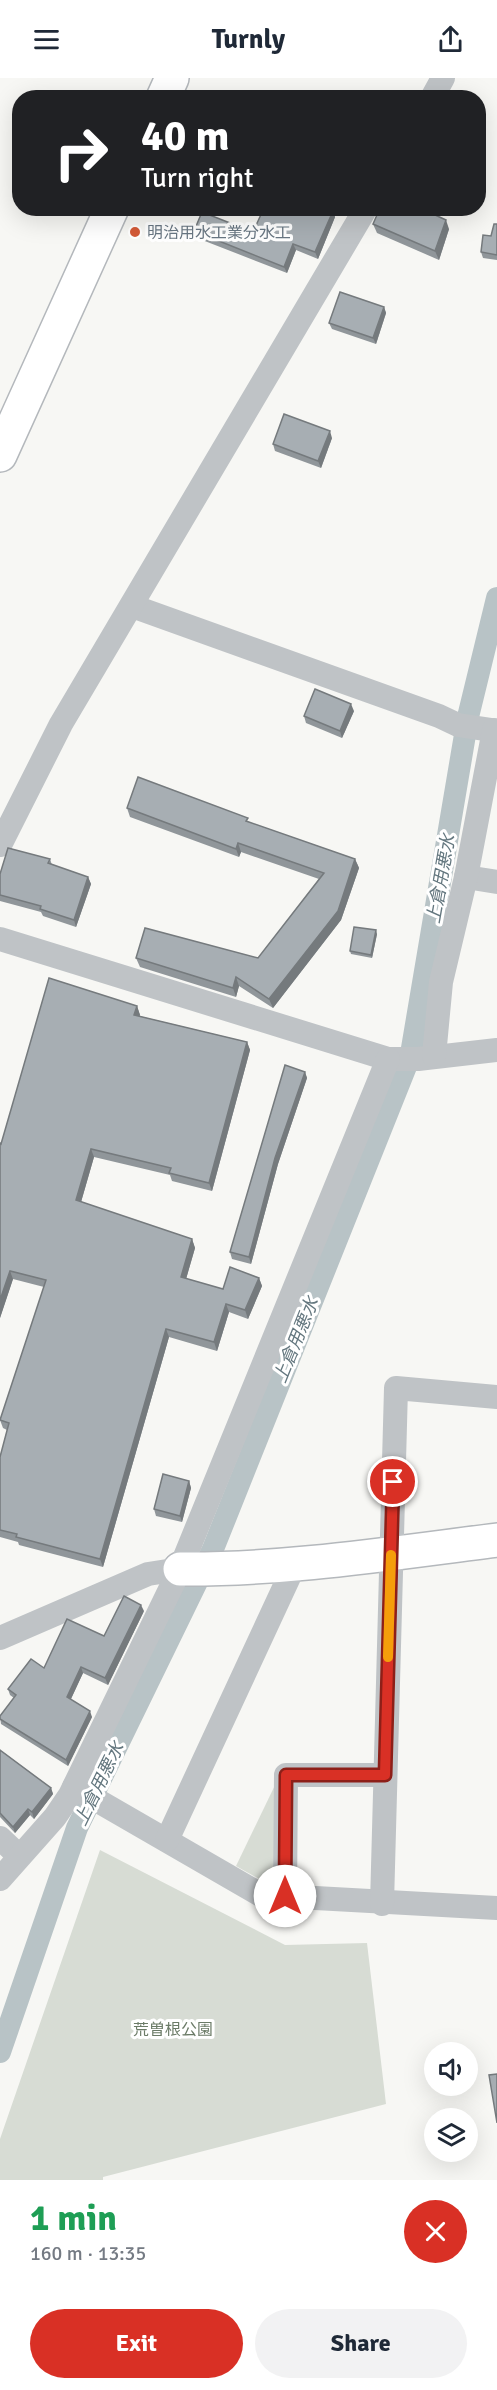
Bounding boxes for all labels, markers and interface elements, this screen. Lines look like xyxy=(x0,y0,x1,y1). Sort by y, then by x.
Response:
icon: menu xyxy=(30,23,63,56)
text: Turnly xyxy=(212,23,285,56)
icon: share xyxy=(434,23,467,56)
text: 40 m xyxy=(141,111,230,162)
icon: right xyxy=(42,114,120,192)
text: Turn right xyxy=(141,162,254,195)
place label: 明治用水工業分水工 xyxy=(147,223,291,243)
marker: 明治用水工業分水工 xyxy=(128,225,142,239)
water label: 上倉用悪水 xyxy=(422,831,460,925)
water label: 上倉用悪水 xyxy=(269,1292,324,1386)
pin xyxy=(367,1456,418,1507)
icon: arrive xyxy=(376,1465,409,1498)
water label: 上倉用悪水 xyxy=(69,1737,129,1829)
position arrow xyxy=(253,1864,317,1928)
park label: 荒曽根公園 xyxy=(133,2020,213,2040)
map controls xyxy=(424,2042,478,2162)
button: sound xyxy=(424,2042,478,2096)
button: layers xyxy=(424,2108,478,2162)
text: 1 min xyxy=(30,2196,117,2241)
button: close xyxy=(404,2200,467,2263)
text: 160 m · 13:35 xyxy=(30,2241,146,2266)
button: Exit xyxy=(30,2309,243,2378)
button: Share xyxy=(255,2309,467,2378)

